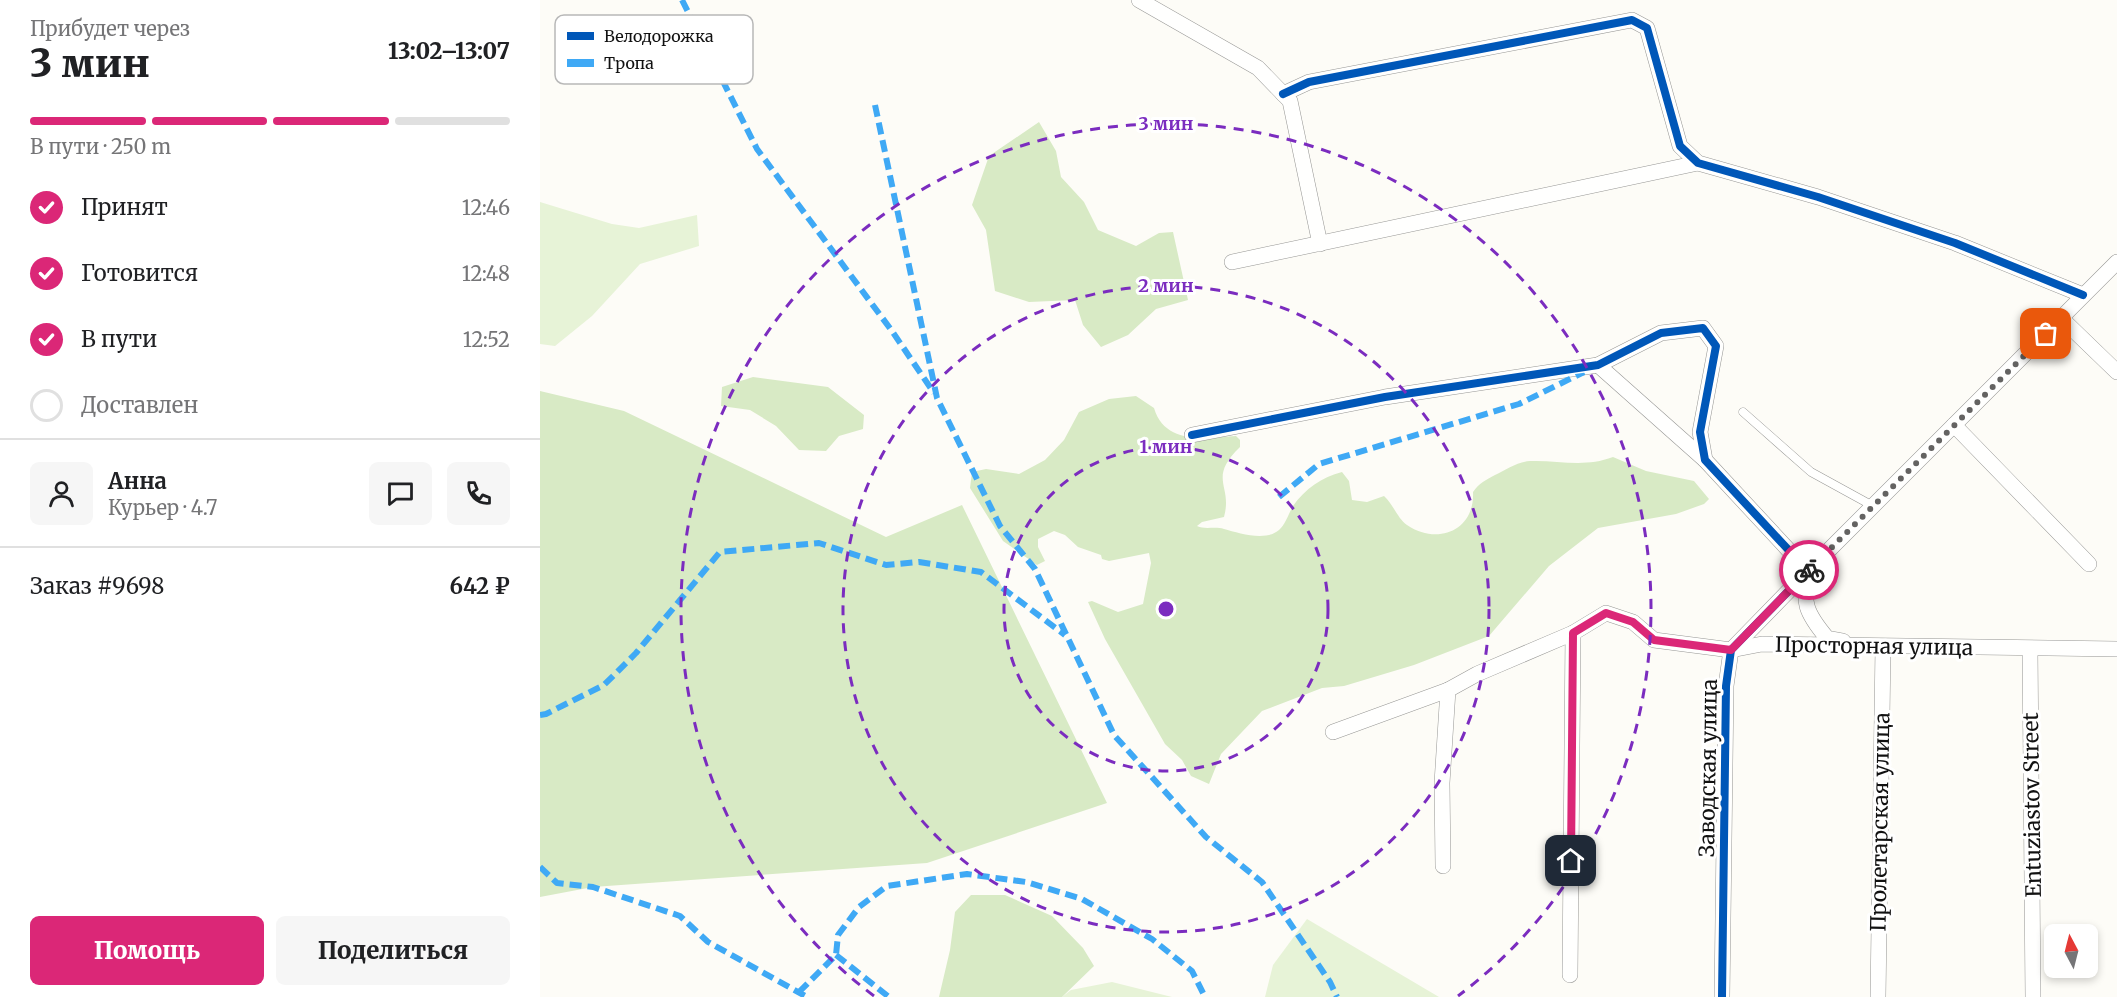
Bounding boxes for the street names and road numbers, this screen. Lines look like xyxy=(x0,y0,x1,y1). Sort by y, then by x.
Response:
street label: Просторная улица xyxy=(1775,631,1973,661)
street label: Заводская улица xyxy=(1693,679,1723,857)
street label: Пролетарская улица xyxy=(1865,712,1895,932)
street label: Entuziastov Street xyxy=(2017,712,2047,898)

